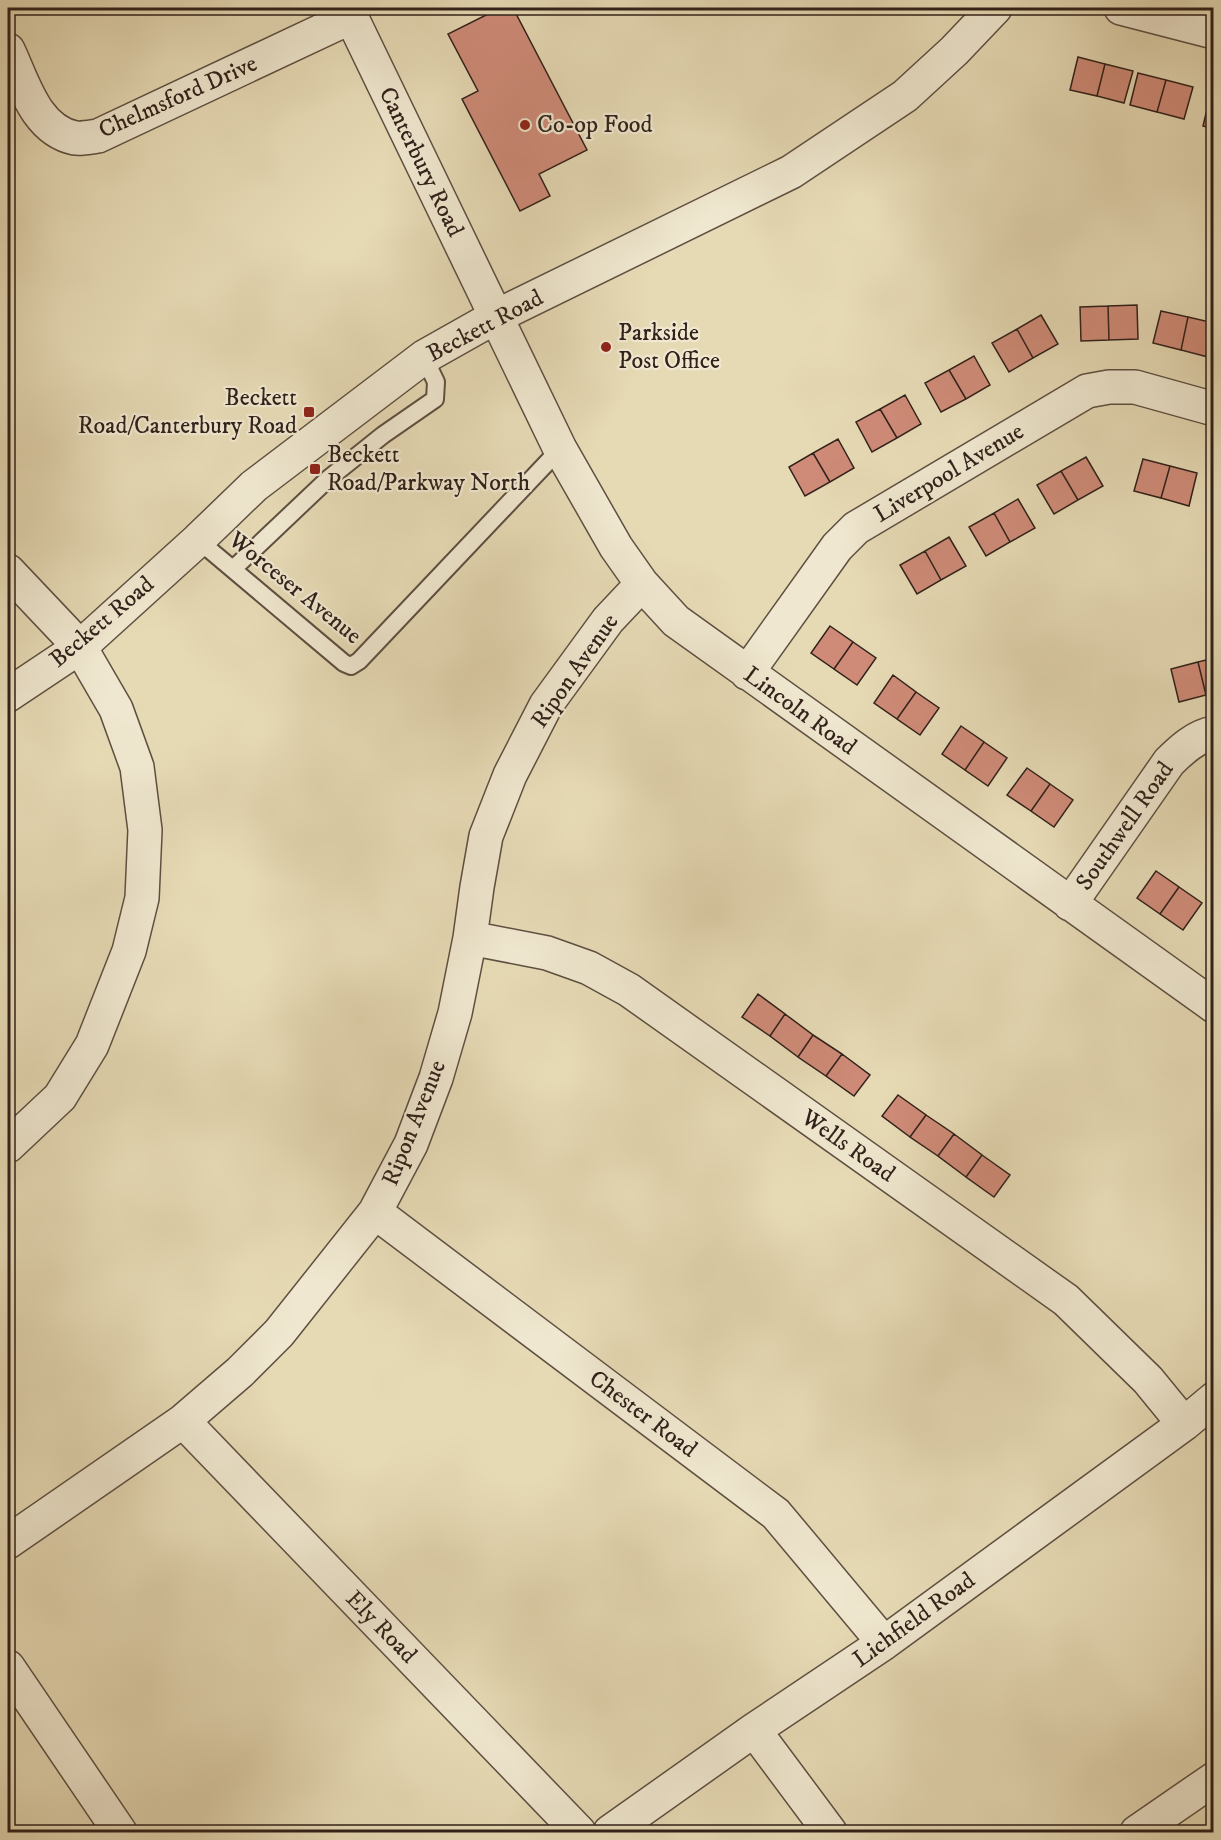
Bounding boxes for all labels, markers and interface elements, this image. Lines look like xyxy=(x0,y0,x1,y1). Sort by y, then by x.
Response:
street label: Chelmsford Drive xyxy=(94,49,262,145)
street label: Canterbury Road xyxy=(372,82,470,242)
place label: Co-op Food xyxy=(537,110,652,140)
marker: Co-op Food xyxy=(518,118,532,132)
street label: Beckett Road xyxy=(422,283,548,369)
place label: Parkside Post Office xyxy=(618,318,720,376)
marker: Parkside Post Office xyxy=(599,340,613,354)
place label: Beckett Road/Canterbury Road xyxy=(78,383,297,441)
marker: Beckett Road/Canterbury Road xyxy=(302,405,316,419)
street label: Liverpool Avenue xyxy=(869,416,1030,530)
place label: Beckett Road/Parkway North xyxy=(327,440,530,498)
marker: Beckett Road/Parkway North xyxy=(308,462,322,476)
street label: Worceser Avenue xyxy=(222,525,368,651)
street label: Beckett Road xyxy=(44,570,160,674)
street label: Ripon Avenue xyxy=(525,608,625,734)
street label: Lincoln Road xyxy=(738,660,862,762)
street label: Southwell Road xyxy=(1070,756,1180,896)
street label: Ripon Avenue xyxy=(375,1056,453,1190)
street label: Wells Road xyxy=(794,1102,901,1189)
street label: Chester Road xyxy=(583,1364,703,1464)
street label: Lichfield Road xyxy=(847,1566,981,1674)
street label: Ely Road xyxy=(339,1584,423,1670)

